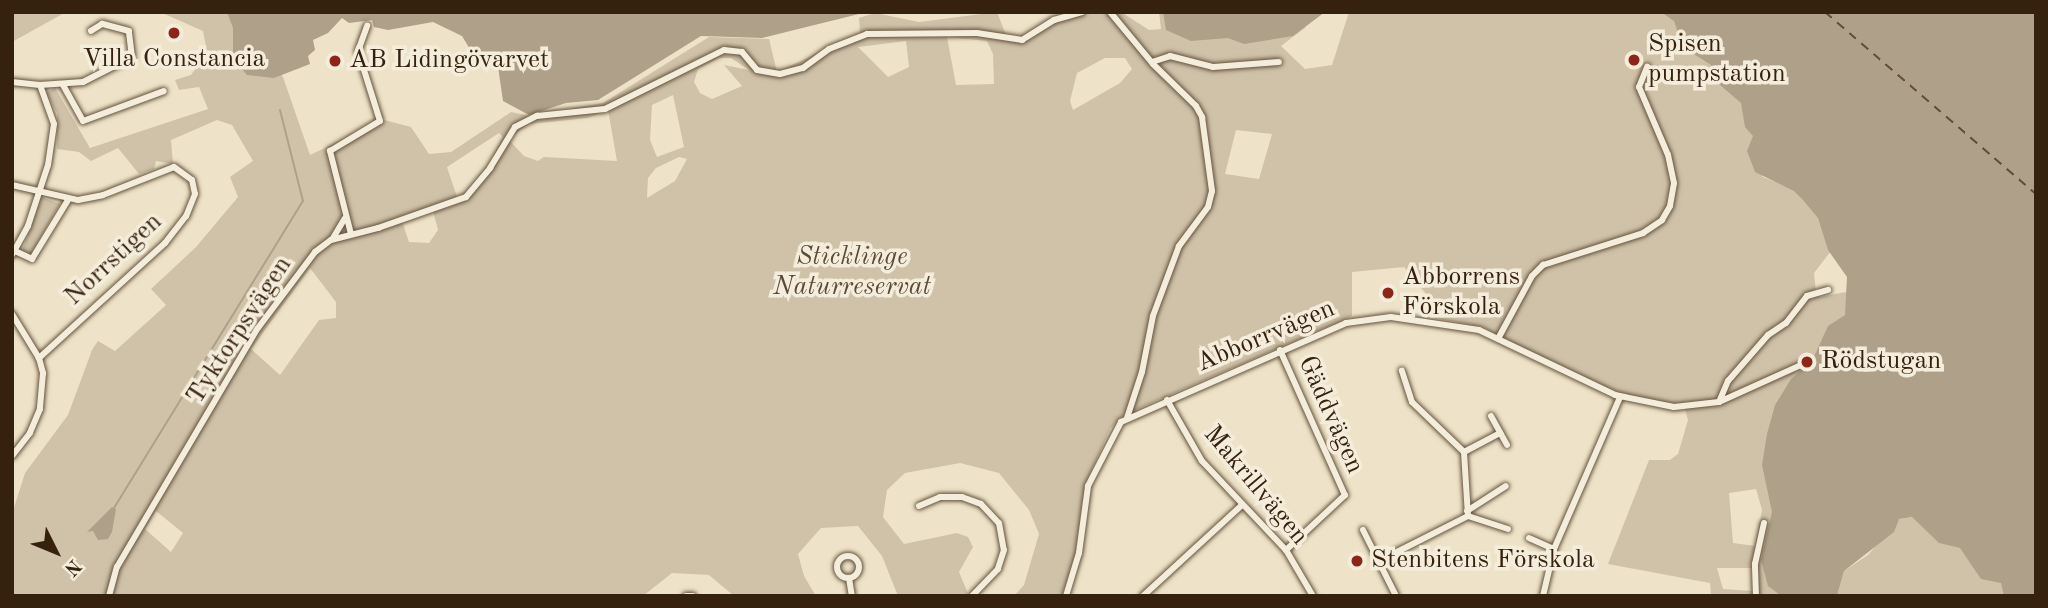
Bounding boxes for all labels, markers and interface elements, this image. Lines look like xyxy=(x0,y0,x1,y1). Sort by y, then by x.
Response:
marker: Villa Constancia xyxy=(166,25,182,41)
place label: Spisen pumpstation xyxy=(1648,29,1786,90)
place label: Villa Constancia xyxy=(83,44,265,76)
place label: AB Lidingövarvet xyxy=(349,45,549,77)
marker: Spisen pumpstation xyxy=(1626,52,1642,68)
marker: AB Lidingövarvet xyxy=(327,53,343,69)
street label: Norrstigen xyxy=(59,207,169,313)
park label: Sticklinge Naturreservat xyxy=(773,242,931,304)
street label: Tyktorpsvägen xyxy=(181,251,299,411)
place label: Abborrens Förskola xyxy=(1402,262,1520,324)
marker: Abborrens Förskola xyxy=(1380,285,1396,301)
street label: Abborrvägen xyxy=(1192,294,1340,380)
place label: Rödstugan xyxy=(1821,346,1941,378)
street label: Gäddvägen xyxy=(1290,351,1370,479)
marker: Rödstugan xyxy=(1799,354,1815,370)
street label: Makrillvägen xyxy=(1196,420,1314,552)
north arrow xyxy=(21,517,91,587)
place label: Stenbitens Förskola xyxy=(1371,545,1595,577)
marker: Stenbitens Förskola xyxy=(1349,553,1365,569)
text: N xyxy=(60,555,84,578)

